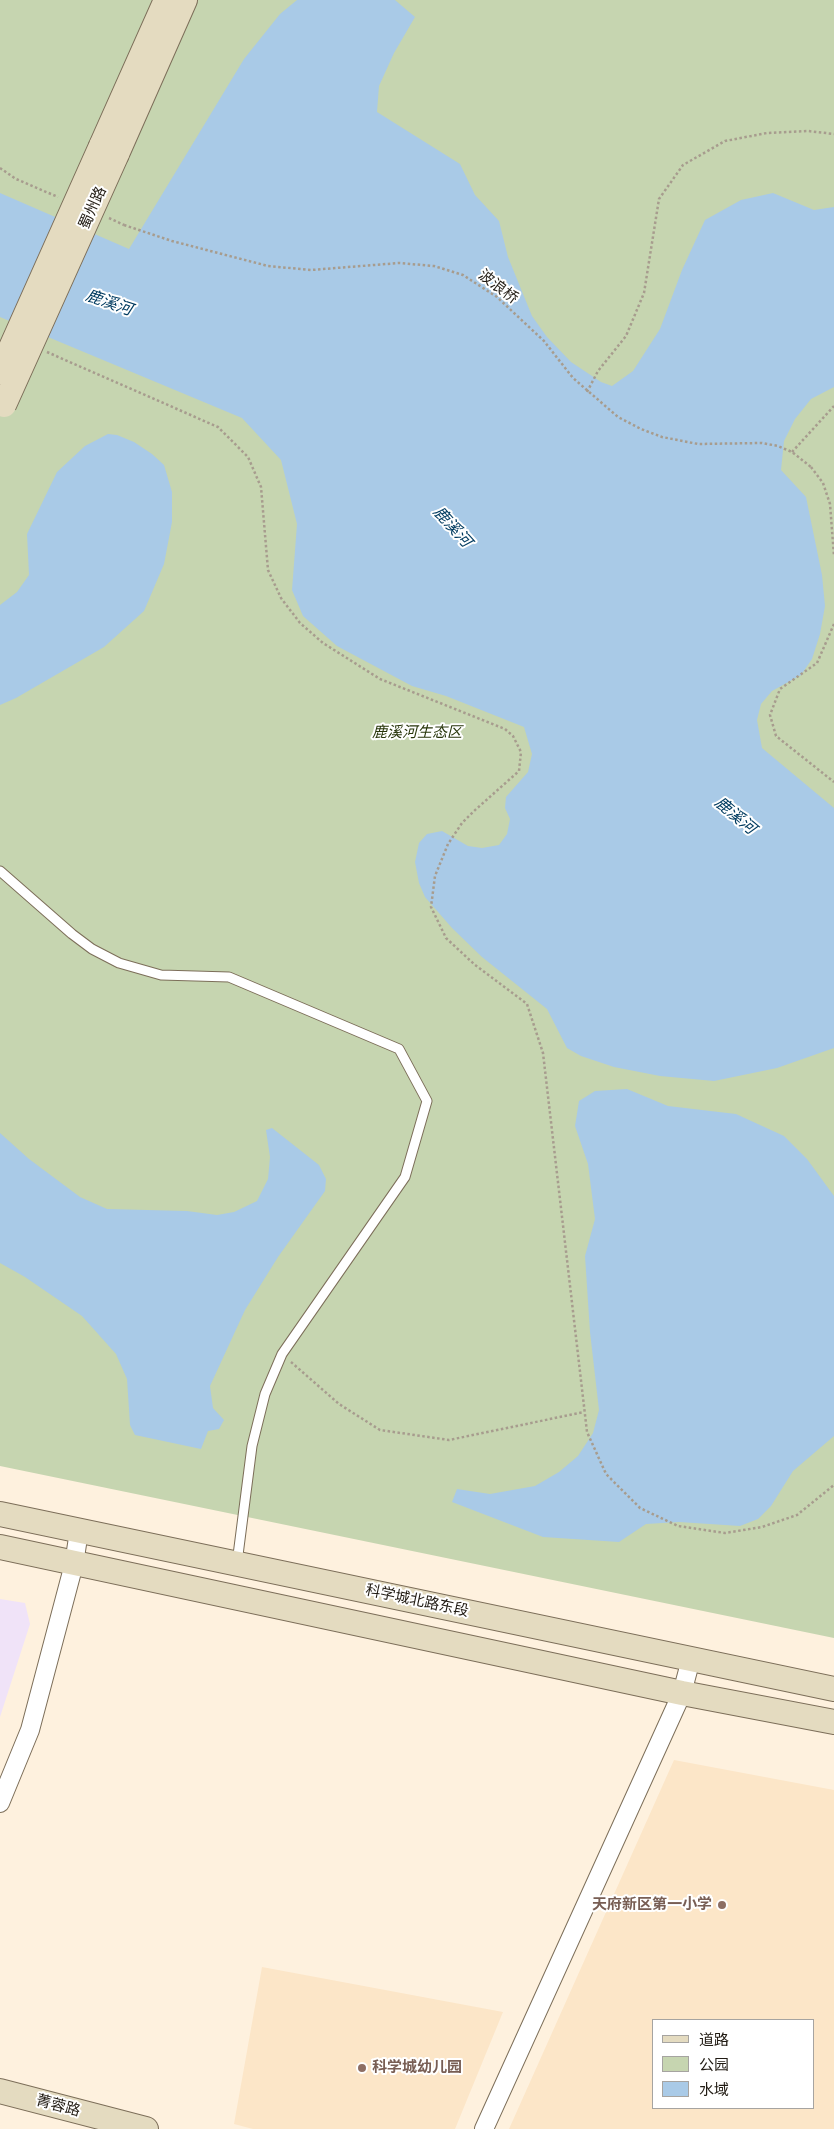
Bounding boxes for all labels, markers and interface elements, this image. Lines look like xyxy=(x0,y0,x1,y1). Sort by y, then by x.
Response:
street label: 蜀州路 xyxy=(76,184,110,232)
street label: 波浪桥 xyxy=(475,266,521,308)
water label: 鹿溪河 xyxy=(83,286,135,320)
water label: 鹿溪河 xyxy=(429,503,475,551)
park label: 鹿溪河生态区 xyxy=(372,724,462,742)
water label: 鹿溪河 xyxy=(710,793,760,839)
street label: 科学城北路东段 xyxy=(364,1581,470,1621)
place label: 天府新区第一小学 xyxy=(592,1896,712,1914)
marker: 天府新区第一小学 xyxy=(716,1899,728,1911)
legend xyxy=(652,2019,814,2109)
text: 道路 xyxy=(699,2030,729,2049)
text: 公园 xyxy=(699,2055,729,2074)
place label: 科学城幼儿园 xyxy=(372,2059,462,2077)
marker: 科学城幼儿园 xyxy=(356,2062,368,2074)
text: 水域 xyxy=(699,2080,729,2099)
street label: 菁蓉路 xyxy=(34,2091,82,2121)

